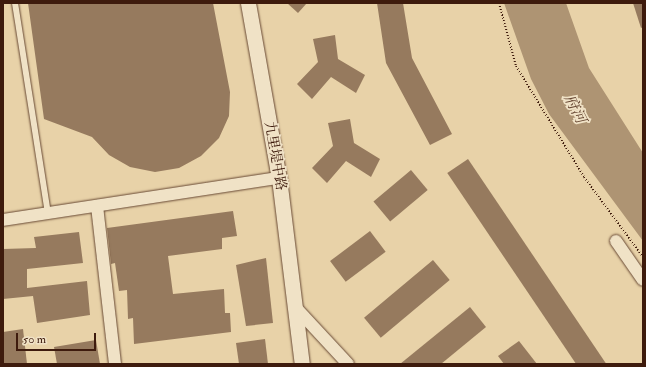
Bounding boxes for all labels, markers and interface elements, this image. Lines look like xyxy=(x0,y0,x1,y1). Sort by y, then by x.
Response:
water label: 府河 xyxy=(560,92,590,126)
street label: 九里堤中路 xyxy=(261,120,289,192)
scale bar xyxy=(18,325,98,351)
text: 50 m xyxy=(23,332,46,347)

